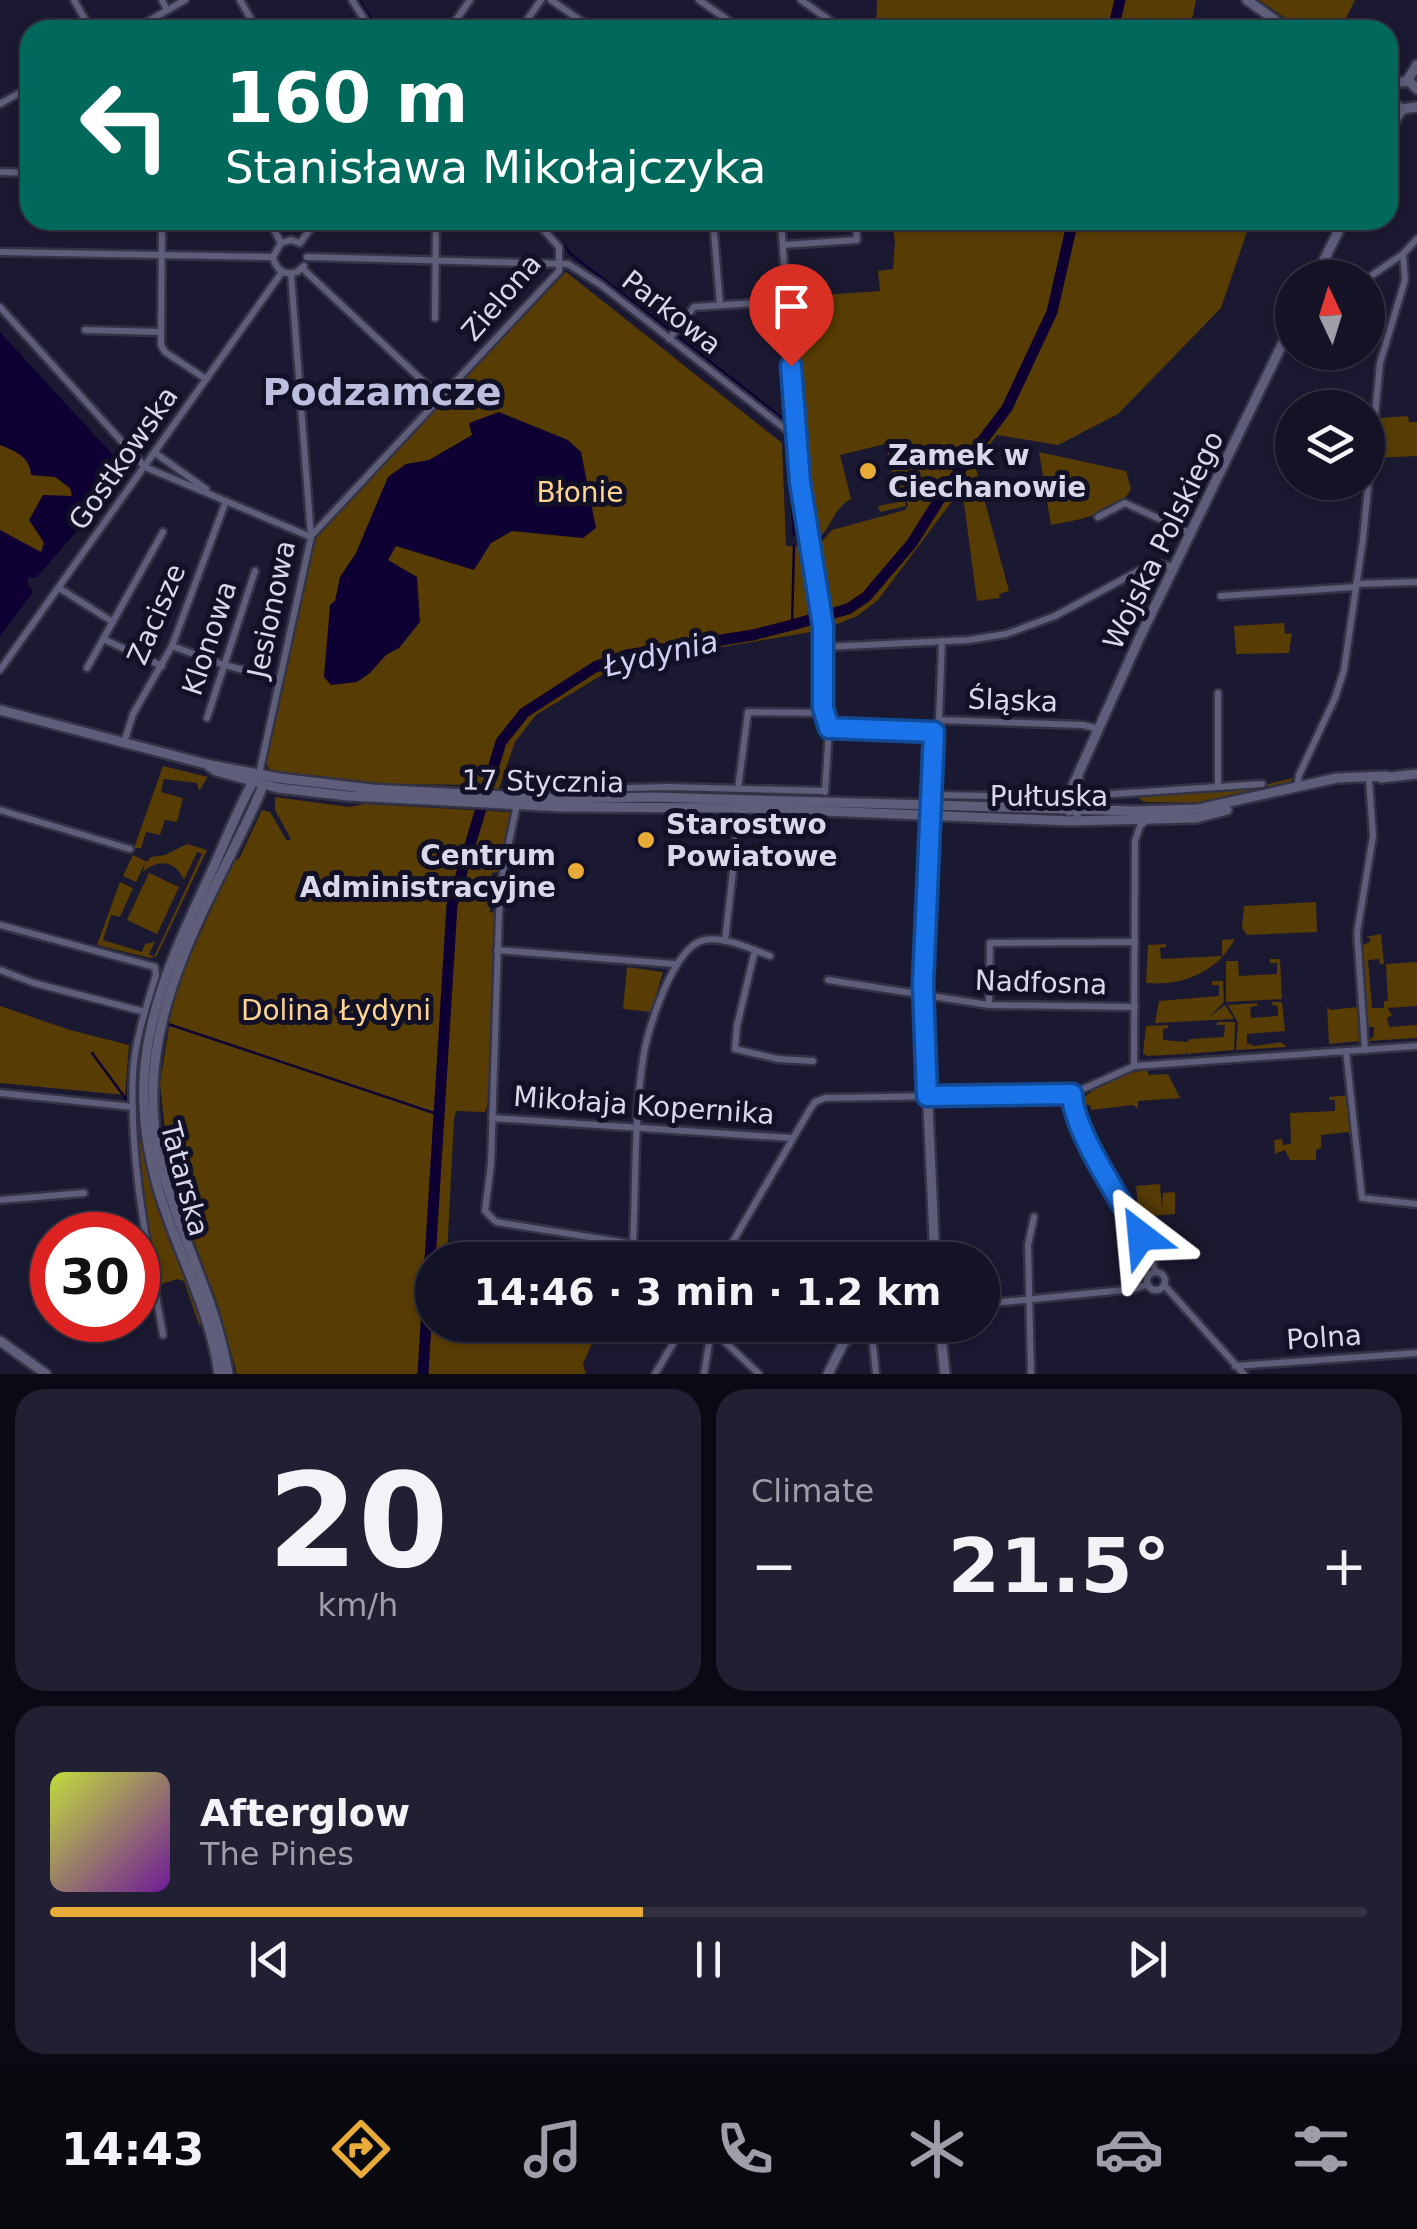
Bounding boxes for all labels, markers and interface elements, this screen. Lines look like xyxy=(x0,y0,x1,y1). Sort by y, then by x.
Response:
text: 160 m xyxy=(225,57,468,139)
icon: left xyxy=(60,60,190,190)
text: Stanisława Mikołajczyka xyxy=(225,141,766,194)
street label: Zielona xyxy=(455,247,548,347)
north arrow xyxy=(1275,260,1385,370)
map controls xyxy=(1275,260,1385,500)
street label: Parkowa xyxy=(616,263,728,361)
pin xyxy=(749,264,834,367)
icon: arrive xyxy=(764,279,819,334)
district label: Podzamcze xyxy=(263,370,501,414)
street label: Gostkowska xyxy=(62,380,185,536)
button: layers xyxy=(1275,390,1385,500)
street label: Wojska Polskiego xyxy=(1096,426,1231,655)
place label: Zamek w Ciechanowie xyxy=(888,439,1086,504)
marker: Zamek w Ciechanowie xyxy=(857,460,879,482)
park label: Błonie xyxy=(536,476,624,509)
street label: Jesionowa xyxy=(240,537,302,683)
street label: Zacisze xyxy=(121,559,192,669)
street label: Klonowa xyxy=(176,577,243,699)
water label: Łydynia xyxy=(599,623,721,684)
street label: Śląska xyxy=(967,681,1059,719)
street label: 17 Stycznia xyxy=(461,764,625,799)
street label: Pułtuska xyxy=(990,780,1108,813)
place label: Starostwo Powiatowe xyxy=(666,808,838,873)
marker: Starostwo Powiatowe xyxy=(635,829,657,851)
place label: Centrum Administracyjne xyxy=(300,839,556,904)
marker: Centrum Administracyjne xyxy=(565,860,587,882)
street label: Nadfosna xyxy=(974,964,1108,1001)
park label: Dolina Łydyni xyxy=(241,994,431,1027)
street label: Mikołaja Kopernika xyxy=(512,1080,776,1131)
street label: Tatarska xyxy=(153,1118,216,1240)
position arrow xyxy=(1089,1184,1193,1288)
speed limit sign: 30 xyxy=(30,1212,160,1342)
text: 14:46 · 3 min · 1.2 km xyxy=(474,1270,941,1314)
street label: Polna xyxy=(1285,1318,1363,1357)
text: 20 xyxy=(268,1445,448,1597)
text: Climate xyxy=(751,1472,874,1510)
text: 21.5° xyxy=(948,1522,1170,1610)
text: − xyxy=(751,1534,797,1598)
text: + xyxy=(1321,1534,1367,1598)
text: km/h xyxy=(318,1586,398,1624)
text: Afterglow xyxy=(200,1791,410,1835)
text: The Pines xyxy=(200,1835,354,1873)
icon: previous xyxy=(242,1932,297,1987)
icon: pause xyxy=(681,1932,736,1987)
icon: next xyxy=(1120,1932,1175,1987)
icon: directions xyxy=(326,2114,396,2184)
icon: music xyxy=(518,2114,588,2184)
icon: phone xyxy=(710,2114,780,2184)
icon: climate xyxy=(902,2114,972,2184)
icon: car xyxy=(1094,2114,1164,2184)
icon: filters xyxy=(1286,2114,1356,2184)
text: 14:43 xyxy=(61,2123,204,2176)

